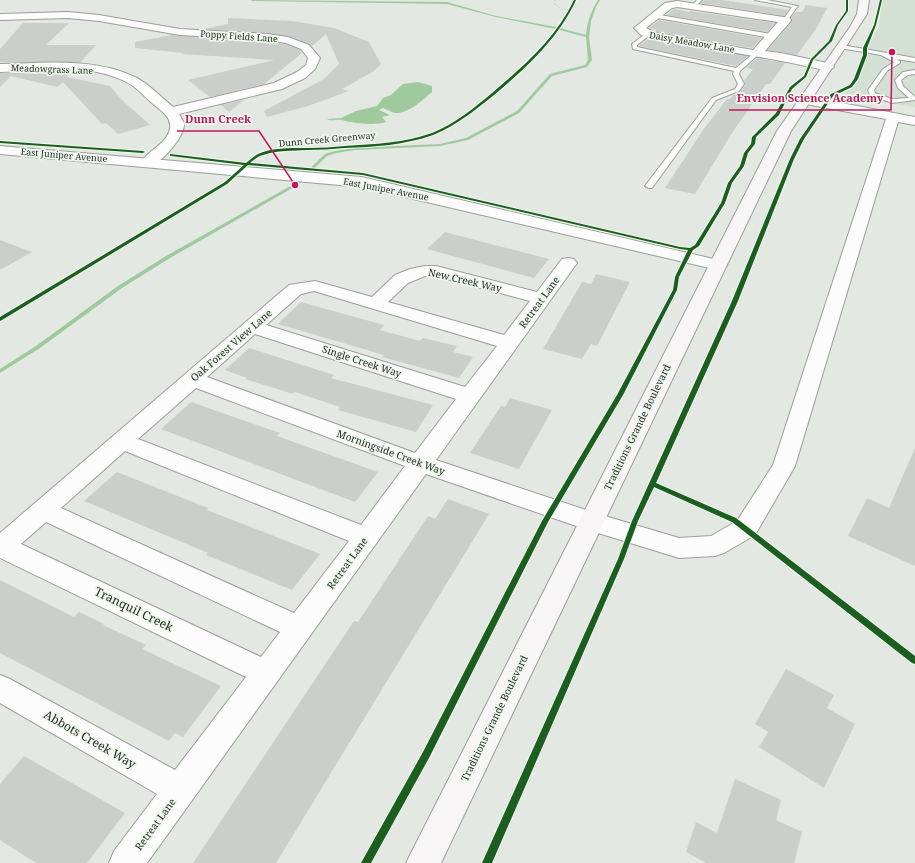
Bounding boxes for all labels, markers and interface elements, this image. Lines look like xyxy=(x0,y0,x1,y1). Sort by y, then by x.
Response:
street label: Poppy Fields Lane xyxy=(200,27,279,45)
street label: Daisy Meadow Lane xyxy=(648,28,736,56)
street label: Meadowgrass Lane xyxy=(11,61,94,77)
callout: Envision Science Academy xyxy=(729,87,891,110)
text: Envision Science Academy xyxy=(737,90,884,105)
callout: Dunn Creek xyxy=(177,108,259,131)
text: Dunn Creek xyxy=(185,111,251,126)
street label: Dunn Creek Greenway xyxy=(278,128,377,150)
street label: East Juniper Avenue xyxy=(20,145,108,165)
street label: East Juniper Avenue xyxy=(342,174,430,204)
street label: New Creek Way xyxy=(427,265,503,295)
street label: Retreat Lane xyxy=(515,273,563,331)
street label: Oak Forest View Lane xyxy=(187,306,275,384)
street label: Single Creek Way xyxy=(321,342,404,380)
street label: Traditions Grande Boulevard xyxy=(600,362,674,492)
street label: Morningside Creek Way xyxy=(335,426,447,478)
street label: Retreat Lane xyxy=(323,534,371,592)
street label: Tranquil Creek xyxy=(92,583,177,636)
street label: Traditions Grande Boulevard xyxy=(457,653,531,783)
street label: Abbots Creek Way xyxy=(41,706,139,772)
street label: Retreat Lane xyxy=(131,795,179,853)

